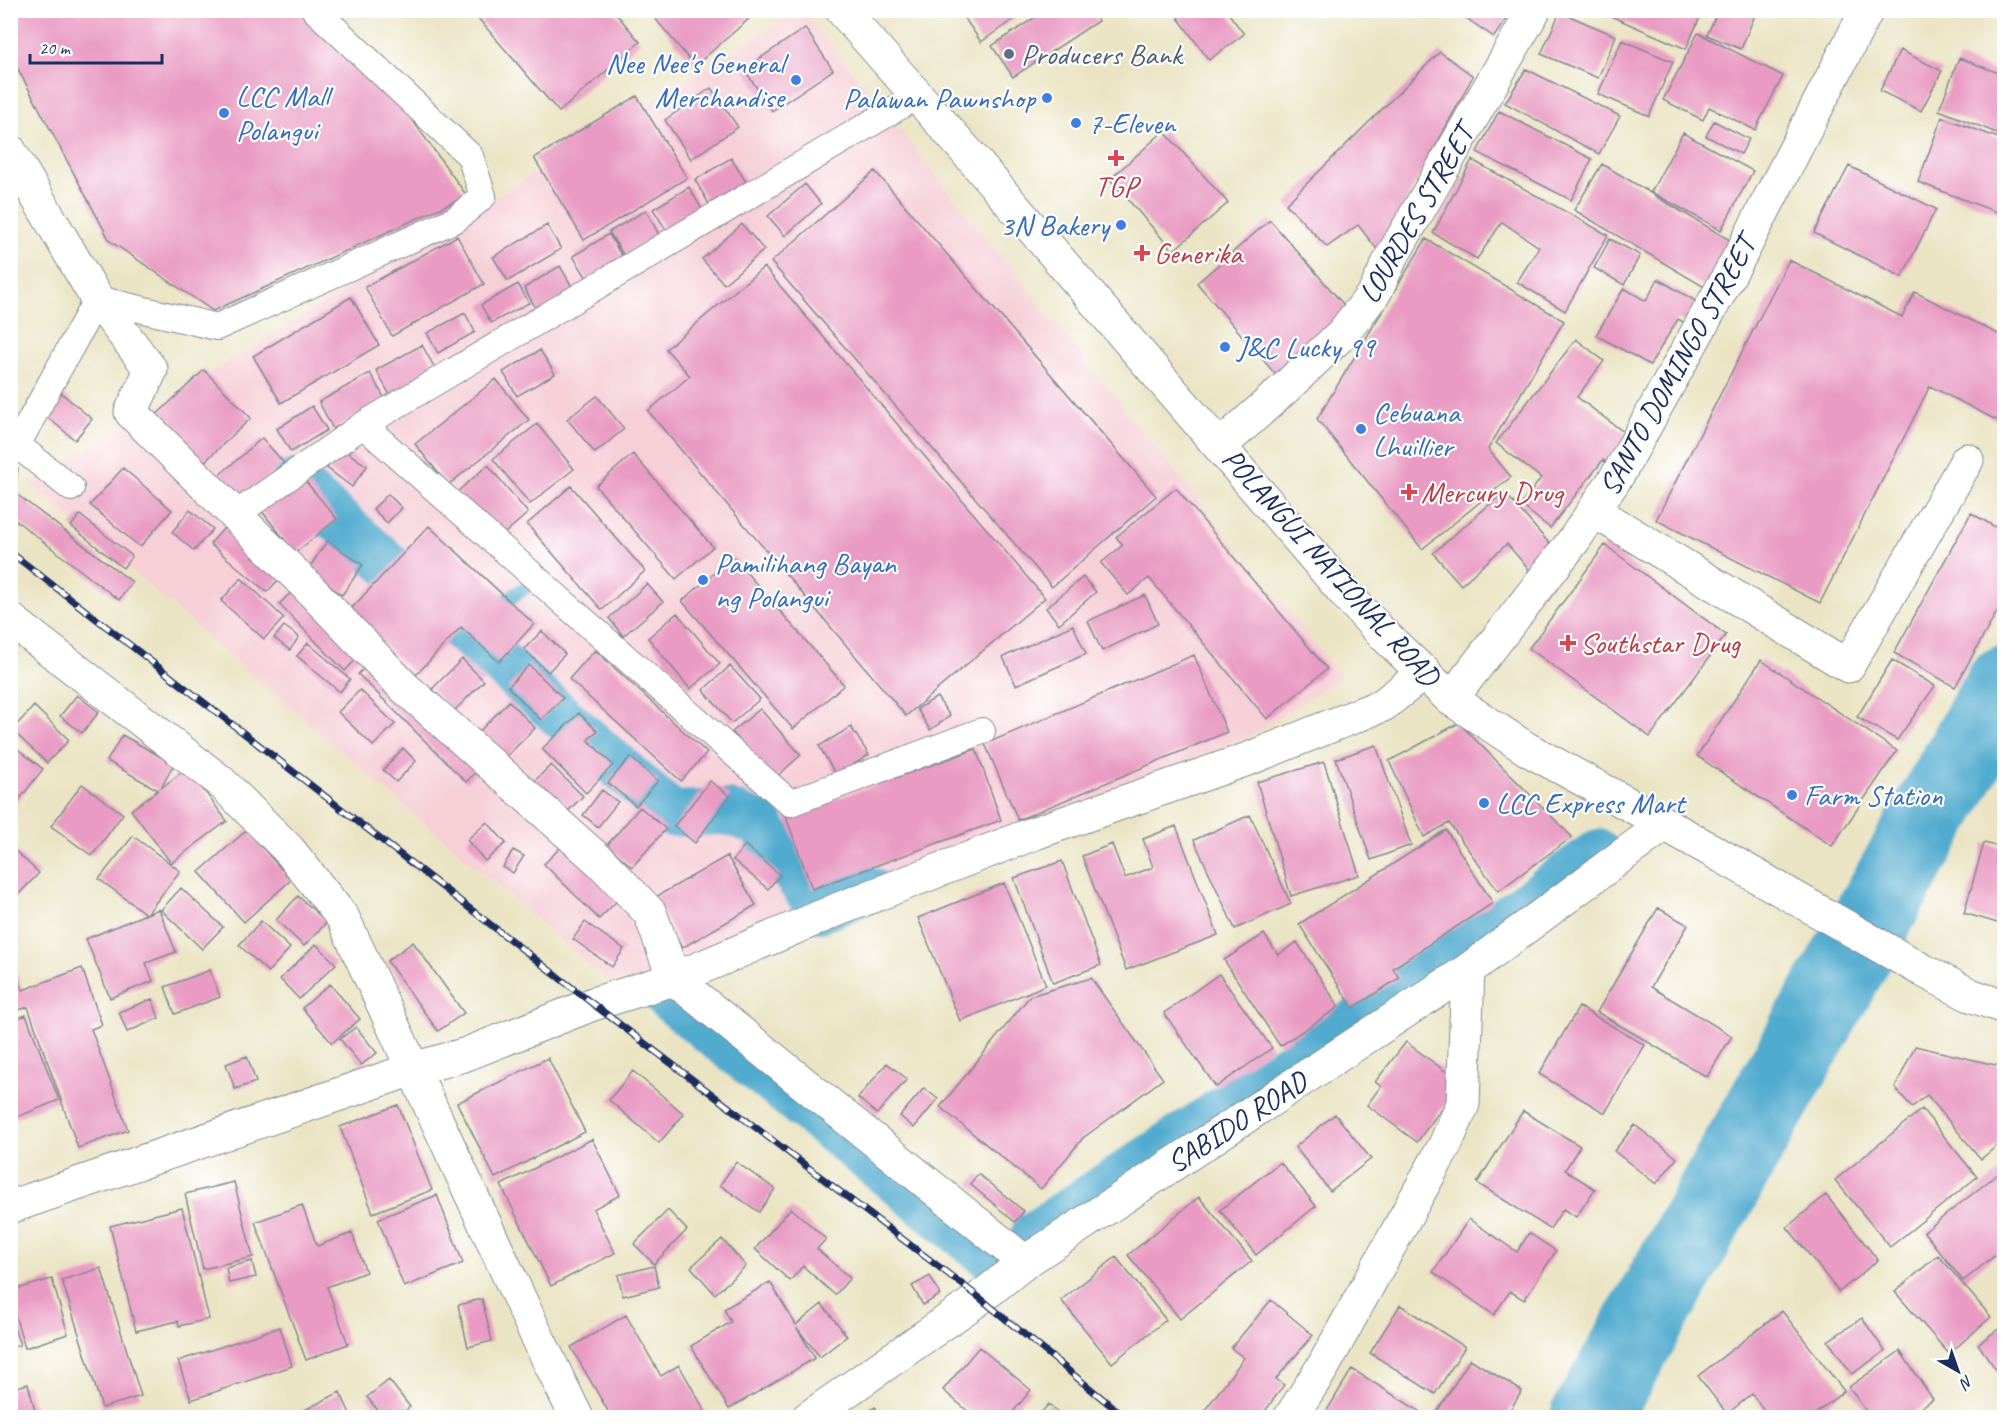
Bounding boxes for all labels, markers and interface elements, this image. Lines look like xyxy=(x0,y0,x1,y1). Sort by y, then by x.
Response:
scale bar xyxy=(30,27,162,65)
place label: Producers Bank xyxy=(1021,35,1184,73)
text: 20 m xyxy=(39,37,72,59)
place label: Nee Nee's General Merchandise xyxy=(606,44,789,116)
marker: Producers Bank xyxy=(1002,47,1016,61)
marker: Nee Nee's General Merchandise xyxy=(789,73,803,87)
place label: LCC Mall Polangui xyxy=(236,77,334,149)
place label: Palawan Pawnshop xyxy=(843,79,1037,117)
marker: Palawan Pawnshop xyxy=(1040,91,1054,105)
place label: 7-Eleven xyxy=(1088,104,1177,142)
marker: LCC Mall Polangui xyxy=(217,106,231,120)
street label: LOURDES STREET xyxy=(1350,112,1486,310)
marker: 7-Eleven xyxy=(1069,116,1083,130)
marker: TGP xyxy=(1109,151,1123,165)
place label: TGP xyxy=(1095,167,1141,205)
place label: 3N Bakery xyxy=(1000,206,1112,244)
marker: 3N Bakery xyxy=(1114,218,1128,232)
street label: SANTO DOMINGO STREET xyxy=(1590,224,1767,502)
place label: Generika xyxy=(1154,234,1244,272)
marker: Generika xyxy=(1135,246,1149,260)
place label: J&C Lucky 99 xyxy=(1235,328,1377,366)
marker: J&C Lucky 99 xyxy=(1218,340,1232,354)
place label: Cebuana Lhuillier xyxy=(1373,393,1462,465)
marker: Cebuana Lhuillier xyxy=(1354,422,1368,436)
street label: POLANGUI NATIONAL ROAD xyxy=(1214,440,1450,696)
place label: Mercury Drug xyxy=(1421,473,1565,511)
marker: Mercury Drug xyxy=(1402,485,1416,499)
place label: Pamilihang Bayan ng Polangui xyxy=(715,544,897,616)
marker: Pamilihang Bayan ng Polangui xyxy=(696,573,710,587)
place label: Southstar Drug xyxy=(1580,624,1741,662)
marker: Southstar Drug xyxy=(1561,636,1575,650)
place label: Farm Station xyxy=(1804,776,1943,814)
place label: LCC Express Mart xyxy=(1496,784,1688,822)
marker: Farm Station xyxy=(1785,788,1799,802)
marker: LCC Express Mart xyxy=(1477,796,1491,810)
street label: SABIDO ROAD xyxy=(1160,1061,1316,1181)
north arrow xyxy=(1928,1341,1988,1401)
text: N xyxy=(1954,1371,1977,1395)

